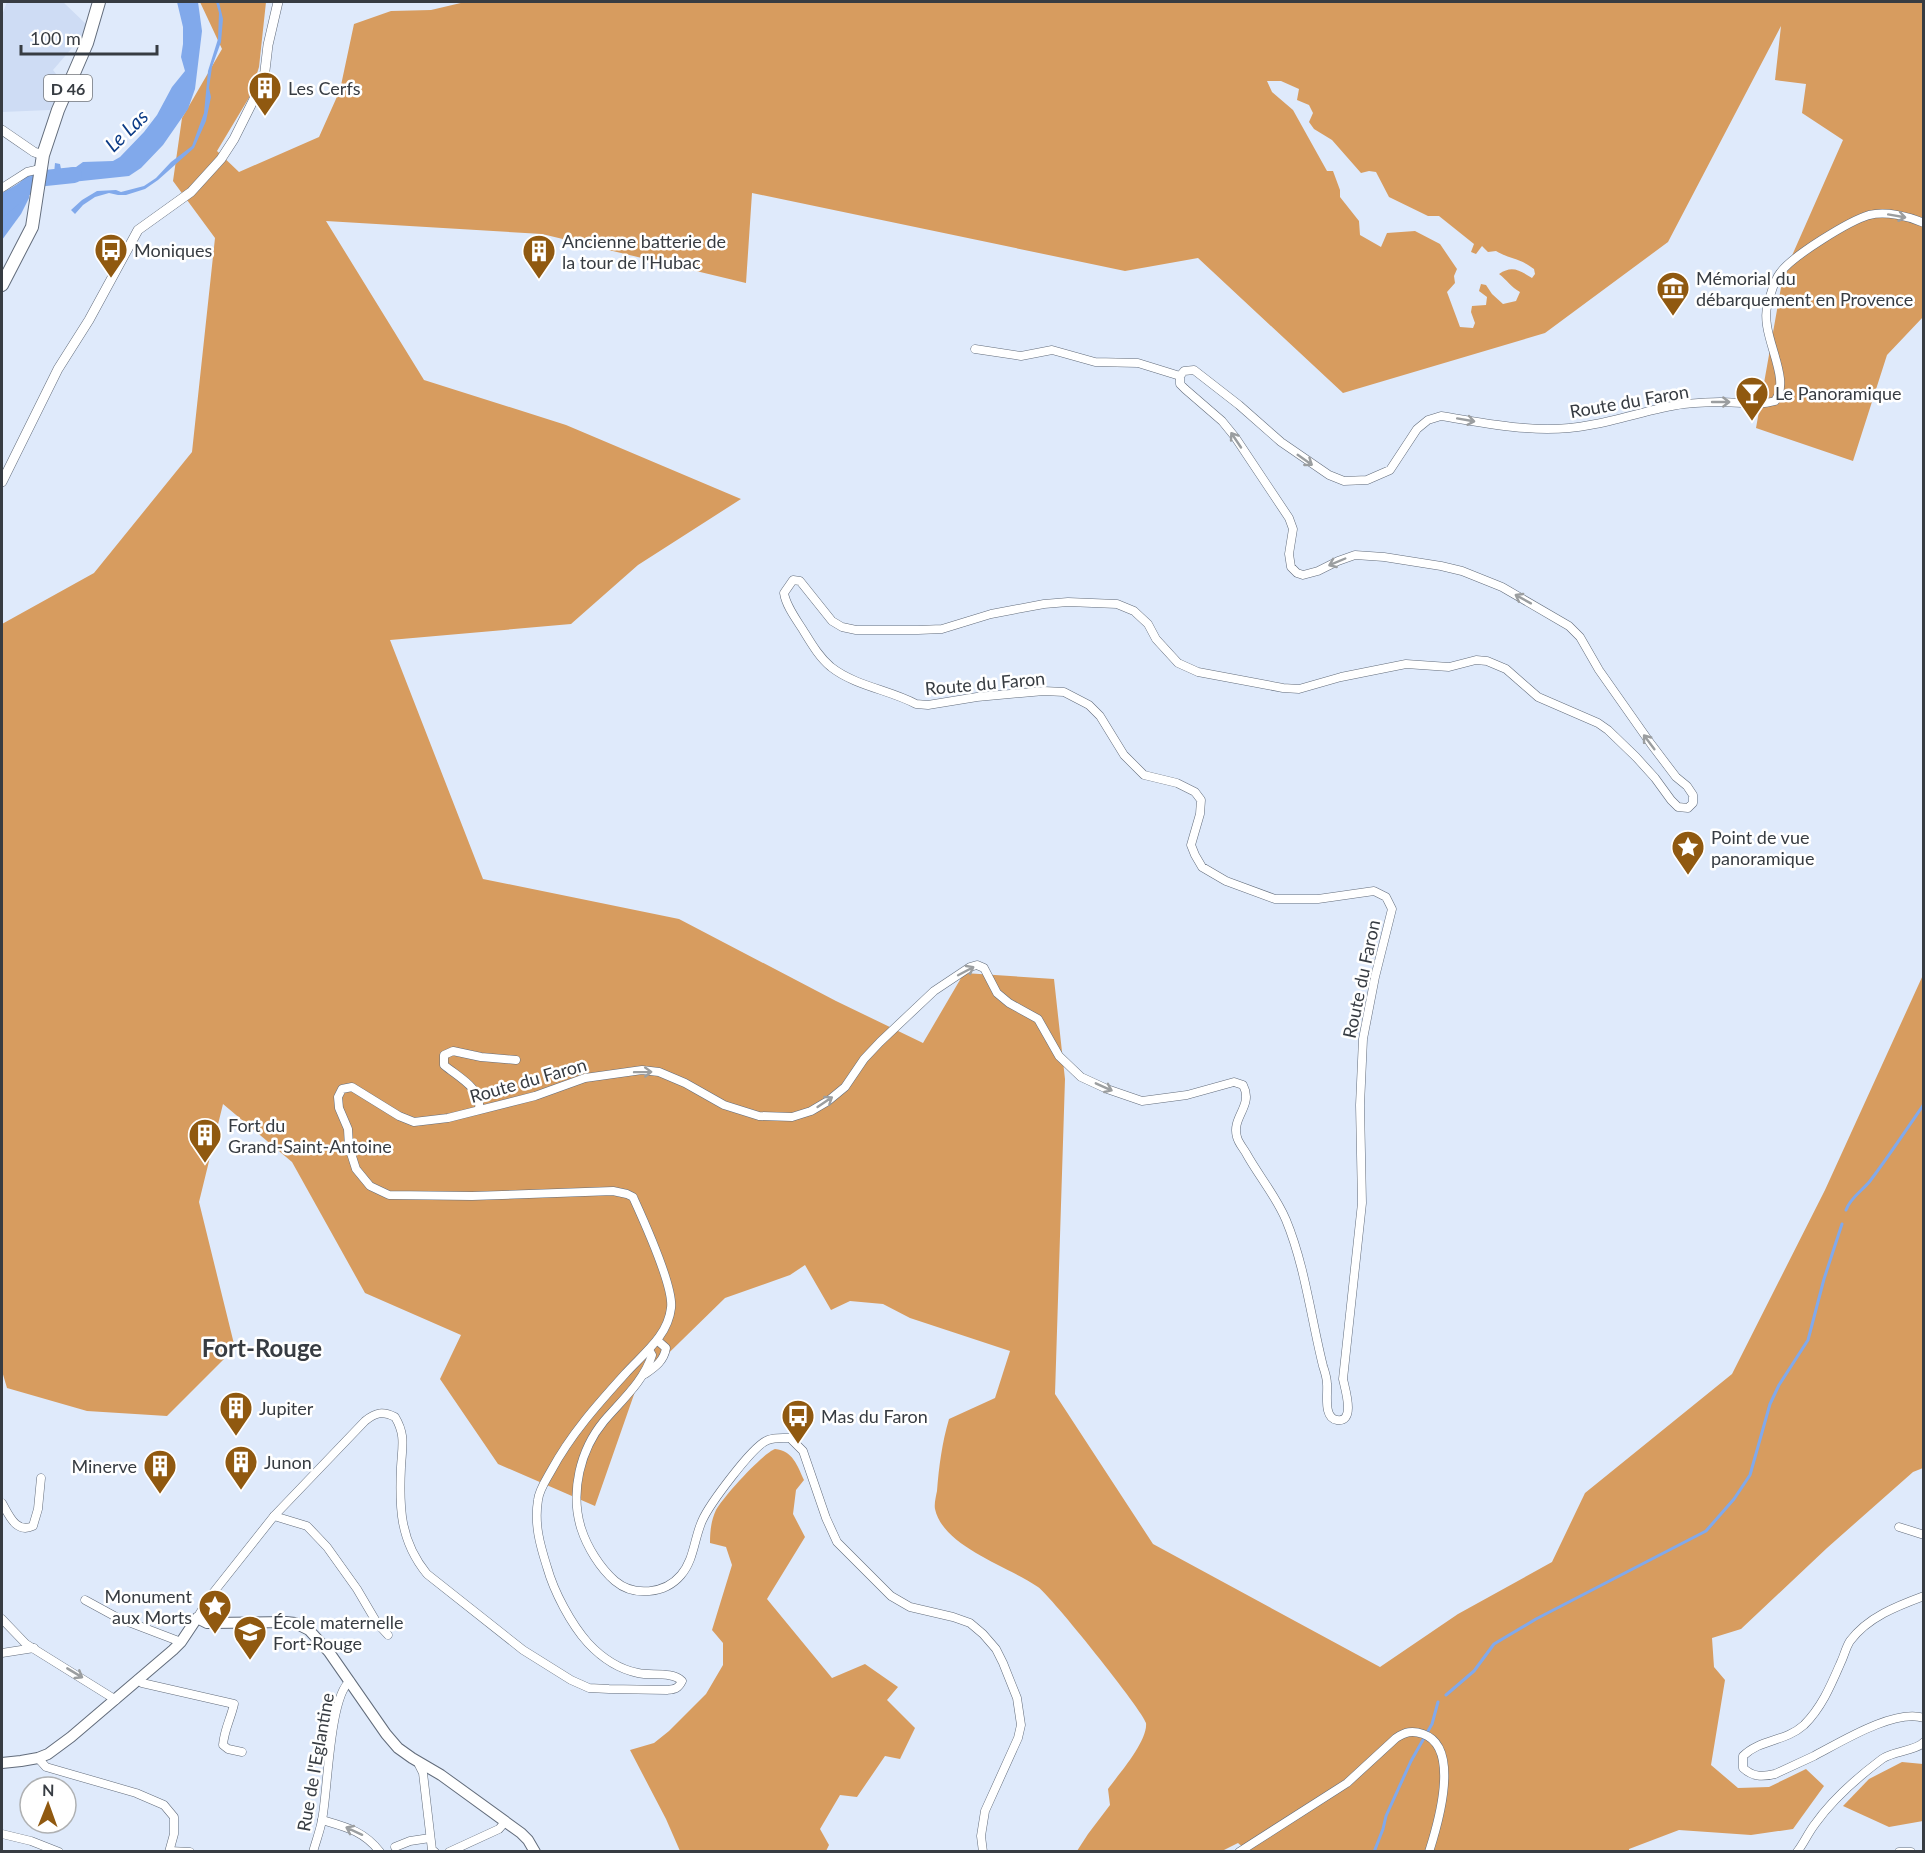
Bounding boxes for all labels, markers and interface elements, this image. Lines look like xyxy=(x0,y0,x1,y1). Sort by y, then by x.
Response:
scale bar xyxy=(21,18,158,56)
text: 100 m xyxy=(30,27,81,49)
building icon: Les Cerfs xyxy=(247,70,283,117)
road number: D 46 xyxy=(44,75,92,101)
place label: Les Cerfs xyxy=(288,77,361,99)
water label: Le Las xyxy=(100,104,152,156)
one-way arrow xyxy=(1887,211,1907,222)
place label: Ancienne batterie de la tour de l'Hubac xyxy=(562,230,726,273)
bus stop icon: Moniques xyxy=(93,232,129,279)
building icon: Ancienne batterie de la tour de l'Hubac xyxy=(521,233,557,280)
place label: Moniques xyxy=(134,239,213,261)
place label: Mémorial du débarquement en Provence xyxy=(1696,267,1913,310)
museum icon: Mémorial du débarquement en Provence xyxy=(1655,270,1691,317)
bar icon: Le Panoramique xyxy=(1734,375,1770,422)
street label: Route du Faron xyxy=(1568,380,1690,422)
place label: Le Panoramique xyxy=(1775,382,1902,404)
one-way arrow xyxy=(1710,396,1730,408)
one-way arrow xyxy=(1456,415,1475,426)
one-way arrow xyxy=(1230,433,1242,449)
one-way arrow xyxy=(1297,454,1313,466)
one-way arrow xyxy=(1328,557,1346,568)
one-way arrow xyxy=(1515,593,1532,605)
street label: Route du Faron xyxy=(924,667,1046,699)
one-way arrow xyxy=(1643,734,1655,750)
place label: Point de vue panoramique xyxy=(1711,826,1814,869)
place icon: Point de vue panoramique xyxy=(1670,829,1706,876)
street label: Route du Faron xyxy=(1338,918,1384,1040)
one-way arrow xyxy=(957,964,975,976)
street label: Route du Faron xyxy=(467,1053,589,1107)
one-way arrow xyxy=(633,1066,652,1077)
one-way arrow xyxy=(1095,1083,1113,1094)
one-way arrow xyxy=(816,1096,833,1109)
place label: Fort du Grand-Saint-Antoine xyxy=(228,1114,392,1157)
building icon: Fort du Grand-Saint-Antoine xyxy=(187,1117,223,1164)
district label: Fort-Rouge xyxy=(202,1333,322,1362)
building icon: Jupiter xyxy=(218,1390,254,1437)
place label: Jupiter xyxy=(259,1397,314,1419)
bus stop icon: Mas du Faron xyxy=(780,1398,816,1445)
place label: Mas du Faron xyxy=(821,1405,928,1427)
building icon: Junon xyxy=(223,1444,259,1491)
building icon: Minerve xyxy=(142,1448,178,1495)
place label: Junon xyxy=(264,1451,312,1473)
place label: Minerve xyxy=(71,1455,137,1477)
place label: Monument aux Morts xyxy=(105,1585,193,1628)
place icon: Monument aux Morts xyxy=(197,1588,233,1635)
place label: École maternelle Fort-Rouge xyxy=(273,1611,404,1654)
school or university icon: École maternelle Fort-Rouge xyxy=(232,1614,268,1661)
one-way arrow xyxy=(66,1668,83,1680)
street label: Rue de l'Eglantine xyxy=(292,1691,338,1833)
north arrow xyxy=(18,1775,78,1835)
text: N xyxy=(42,1780,55,1799)
one-way arrow xyxy=(345,1825,363,1837)

